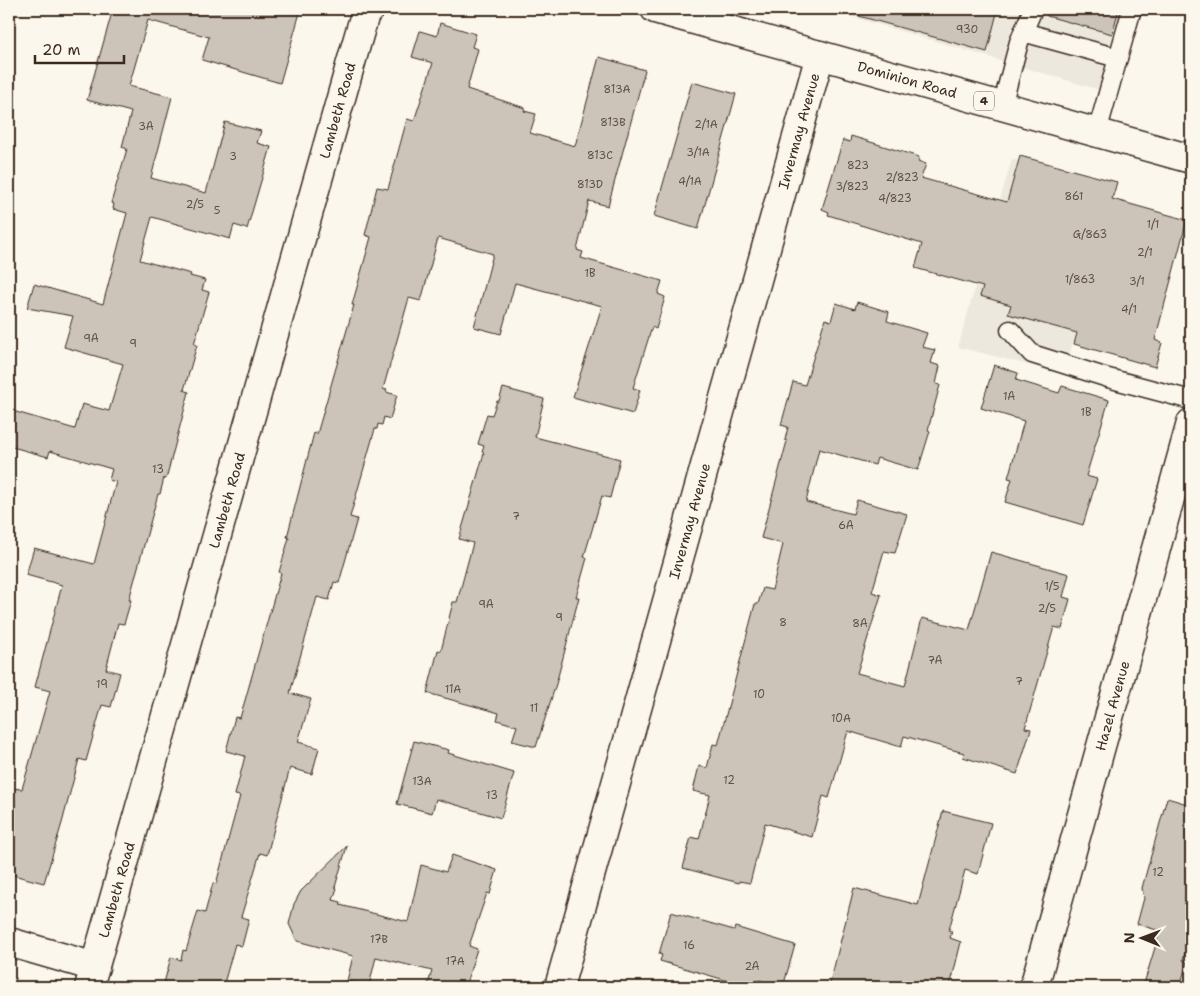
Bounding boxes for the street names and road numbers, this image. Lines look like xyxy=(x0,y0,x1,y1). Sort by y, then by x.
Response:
street label: Dominion Road xyxy=(856,57,959,102)
street label: Lambeth Road xyxy=(315,60,360,161)
street label: Invermay Avenue xyxy=(774,71,824,191)
road number: 4 xyxy=(974,92,994,110)
street label: Lambeth Road xyxy=(205,450,249,550)
street label: Invermay Avenue xyxy=(665,461,714,581)
street label: Hazel Avenue xyxy=(1091,658,1133,753)
street label: Lambeth Road xyxy=(94,840,139,940)

